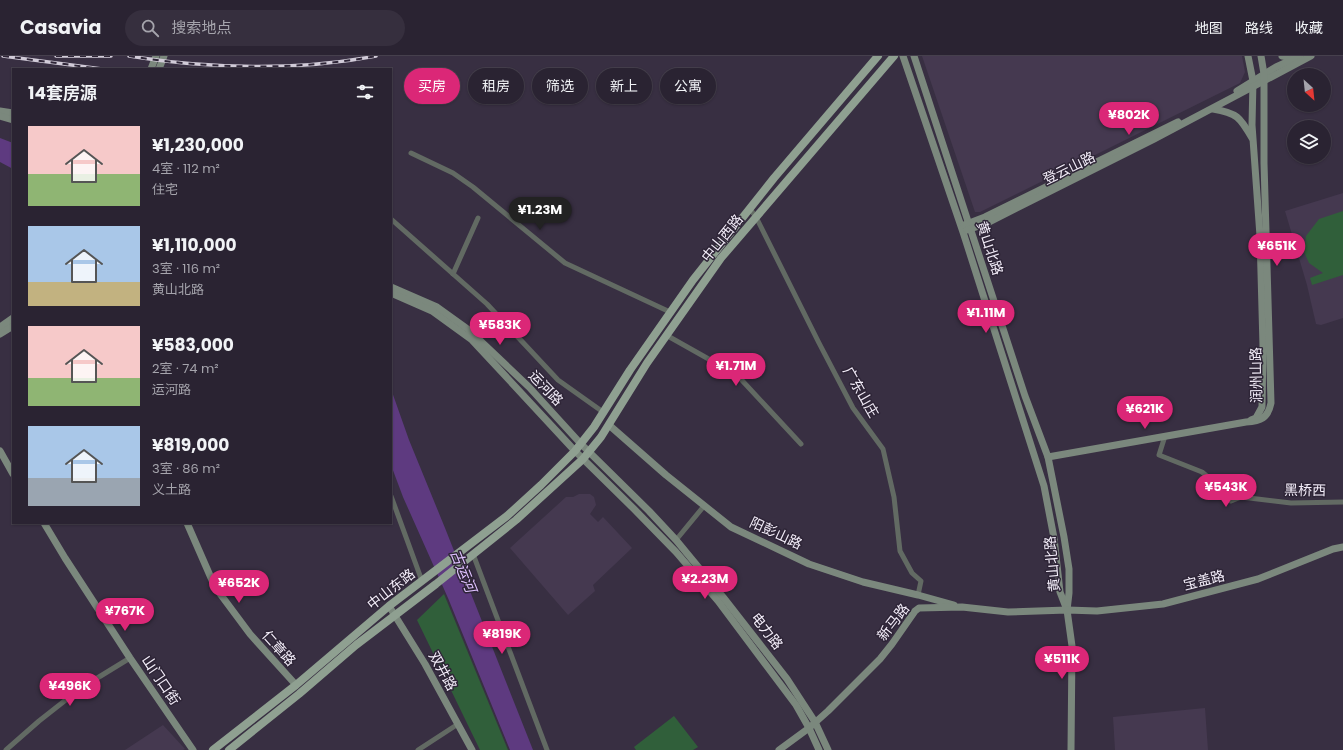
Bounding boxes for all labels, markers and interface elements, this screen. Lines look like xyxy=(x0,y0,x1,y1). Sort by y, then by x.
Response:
search box xyxy=(125,10,405,46)
text: Casavia xyxy=(20,14,101,41)
icon: search xyxy=(139,17,161,39)
text: 搜索地点 xyxy=(171,17,231,38)
text: 地图 xyxy=(1195,18,1223,38)
text: 路线 xyxy=(1245,18,1273,38)
text: 收藏 xyxy=(1295,18,1323,38)
chip: 买房 xyxy=(404,68,460,104)
chip: 租房 xyxy=(468,68,524,104)
chip: 筛选 xyxy=(532,68,588,104)
chip: 新上 xyxy=(596,68,652,104)
chip: 公寓 xyxy=(660,68,716,104)
north arrow xyxy=(1287,68,1331,112)
map controls xyxy=(1287,68,1331,164)
text: 14套房源 xyxy=(28,81,97,105)
icon: filters xyxy=(354,81,376,103)
pin: ¥802K xyxy=(1101,102,1157,136)
text: ¥802K xyxy=(1108,105,1150,124)
button: layers xyxy=(1287,120,1331,164)
text: ¥1,230,000 xyxy=(152,133,244,157)
icon: home xyxy=(60,142,108,190)
street label: 登云山路 xyxy=(1039,147,1099,189)
text: 4室 · 112 m² xyxy=(152,159,220,178)
text: 住宅 xyxy=(152,180,178,199)
pin: ¥1.23M xyxy=(507,197,573,231)
text: ¥1.23M xyxy=(518,200,562,219)
street label: 中山西路 xyxy=(697,210,747,266)
street label: 黄山北路 xyxy=(972,218,1008,278)
text: ¥1,110,000 xyxy=(152,233,237,257)
pin: ¥651K xyxy=(1249,233,1305,267)
text: ¥651K xyxy=(1257,236,1297,255)
icon: home xyxy=(60,242,108,290)
text: 3室 · 116 m² xyxy=(152,259,220,278)
text: 黄山北路 xyxy=(152,280,204,299)
pin: ¥1.11M xyxy=(953,300,1019,334)
text: ¥1.11M xyxy=(967,303,1006,322)
pin: ¥583K xyxy=(472,312,528,346)
text: ¥583K xyxy=(479,315,521,334)
text: ¥583,000 xyxy=(152,333,234,357)
icon: home xyxy=(60,342,108,390)
street label: 润州山路 xyxy=(1246,347,1266,403)
pin: ¥1.71M xyxy=(703,353,769,387)
text: ¥1.71M xyxy=(715,356,757,375)
text: 2室 · 74 m² xyxy=(152,359,219,378)
street label: 广东山庄 xyxy=(838,363,884,421)
street label: 运河路 xyxy=(524,366,568,410)
text: 运河路 xyxy=(152,380,191,399)
pin: ¥621K xyxy=(1117,396,1173,430)
text: ¥621K xyxy=(1126,399,1164,418)
text: ¥819,000 xyxy=(152,433,229,457)
icon: home xyxy=(60,442,108,490)
text: 3室 · 86 m² xyxy=(152,459,220,478)
pin: ¥543K xyxy=(1198,474,1254,508)
text: ¥543K xyxy=(1205,477,1247,496)
text: 义土路 xyxy=(152,480,191,499)
street label: 黑桥西 xyxy=(1284,480,1326,500)
street label: 阳彭山路 xyxy=(746,512,806,554)
street label: 黄山北路 xyxy=(1040,535,1064,593)
water label: 古运河 xyxy=(445,546,483,598)
street label: 中山东路 xyxy=(363,564,419,614)
street label: 宝盖路 xyxy=(1181,565,1227,595)
pin: ¥2.23M xyxy=(672,566,738,600)
text: ¥2.23M xyxy=(681,569,729,588)
pin: ¥652K xyxy=(211,570,267,604)
text: ¥652K xyxy=(218,573,260,592)
pin: ¥767K xyxy=(97,598,153,632)
street label: 新马路 xyxy=(872,599,914,645)
text: ¥767K xyxy=(105,601,145,620)
street label: 电力路 xyxy=(746,608,788,654)
pin: ¥819K xyxy=(474,621,530,655)
text: ¥819K xyxy=(482,624,522,643)
street label: 仁章路 xyxy=(258,626,300,670)
pin: ¥511K xyxy=(1034,646,1090,680)
street label: 双井路 xyxy=(424,648,462,694)
text: ¥511K xyxy=(1044,649,1080,668)
street label: 山门口街 xyxy=(137,651,185,709)
pin: ¥496K xyxy=(42,673,98,707)
text: ¥496K xyxy=(49,676,91,695)

